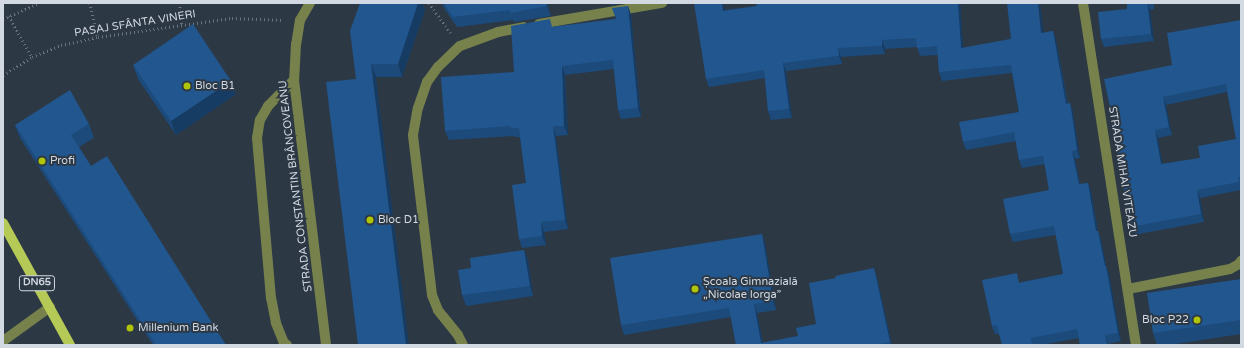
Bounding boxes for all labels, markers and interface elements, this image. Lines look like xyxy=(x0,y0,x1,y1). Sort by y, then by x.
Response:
street label: PASAJ SFÂNTA VINERI xyxy=(73,8,197,40)
place label: Bloc B1 xyxy=(195,79,235,93)
street label: STRADA CONSTANTIN BRÂNCOVEANU xyxy=(276,79,316,293)
marker: Bloc B1 xyxy=(182,81,192,91)
street label: STRADA MIHAI VITEAZU xyxy=(1105,105,1139,239)
place label: Profi xyxy=(50,154,75,168)
marker: Profi xyxy=(37,156,47,166)
place label: Bloc D1 xyxy=(378,213,419,227)
marker: Bloc D1 xyxy=(365,215,375,225)
road number: DN65 xyxy=(18,275,56,291)
place label: Școala Gimnazială „Nicolae Iorga” xyxy=(703,276,798,302)
marker: Școala Gimnazială „Nicolae Iorga” xyxy=(690,284,700,294)
place label: Bloc P22 xyxy=(1142,313,1189,327)
marker: Bloc P22 xyxy=(1192,315,1202,325)
place label: Millenium Bank xyxy=(138,321,219,335)
marker: Millenium Bank xyxy=(125,323,135,333)

